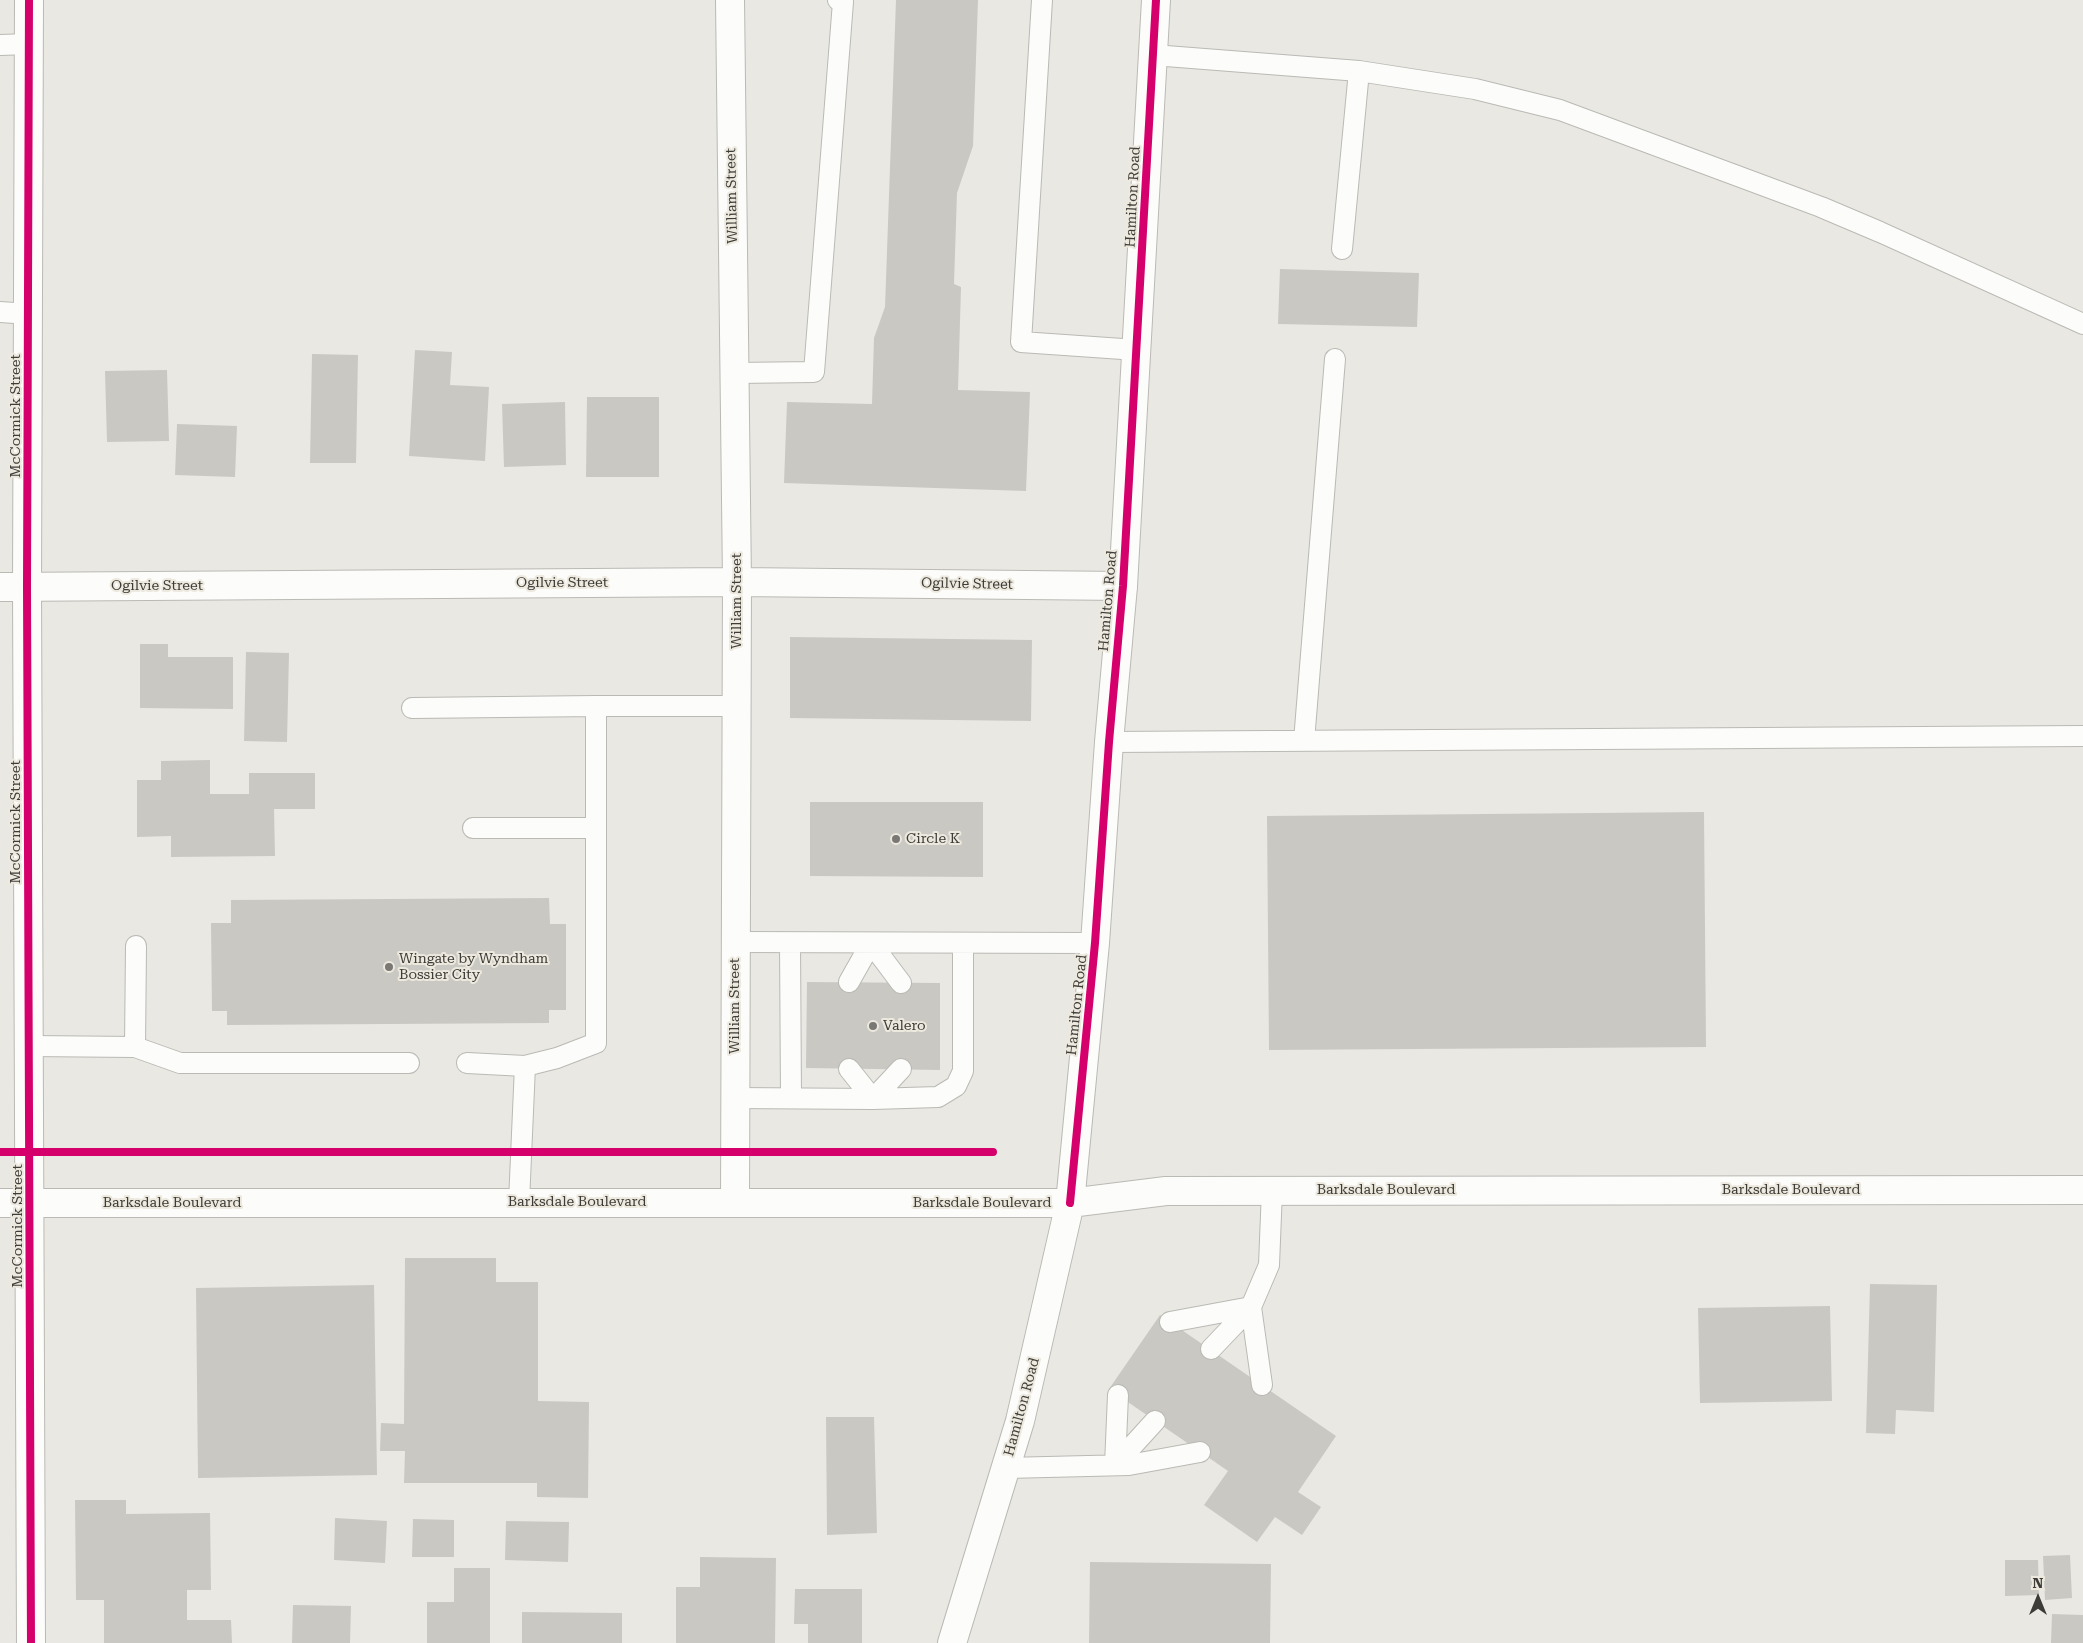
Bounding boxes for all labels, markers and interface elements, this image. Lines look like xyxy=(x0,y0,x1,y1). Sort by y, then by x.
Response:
street label: Hamilton Road xyxy=(1122,146,1144,248)
street label: William Street xyxy=(723,148,741,244)
street label: McCormick Street xyxy=(8,354,24,478)
street label: Hamilton Road xyxy=(1095,550,1121,652)
street label: William Street xyxy=(729,553,745,649)
street label: Ogilvie Street xyxy=(516,575,608,591)
street label: Ogilvie Street xyxy=(921,575,1013,593)
street label: Ogilvie Street xyxy=(111,578,203,594)
street label: McCormick Street xyxy=(8,760,24,884)
place label: Circle K xyxy=(906,831,960,847)
marker: Circle K xyxy=(890,833,902,845)
place label: Wingate by Wyndham Bossier City xyxy=(399,951,548,984)
street label: Hamilton Road xyxy=(1063,954,1091,1056)
street label: William Street xyxy=(727,958,743,1054)
marker: Wingate by Wyndham Bossier City xyxy=(383,961,395,973)
place label: Valero xyxy=(883,1018,926,1034)
marker: Valero xyxy=(867,1020,879,1032)
street label: McCormick Street xyxy=(10,1164,26,1288)
street label: Barksdale Boulevard xyxy=(1317,1182,1455,1198)
street label: Barksdale Boulevard xyxy=(1722,1182,1860,1198)
street label: Barksdale Boulevard xyxy=(508,1194,646,1210)
street label: Barksdale Boulevard xyxy=(103,1195,241,1211)
street label: Barksdale Boulevard xyxy=(913,1195,1051,1211)
street label: Hamilton Road xyxy=(1001,1356,1043,1458)
north arrow xyxy=(2013,1573,2063,1623)
text: N xyxy=(2033,1575,2043,1591)

